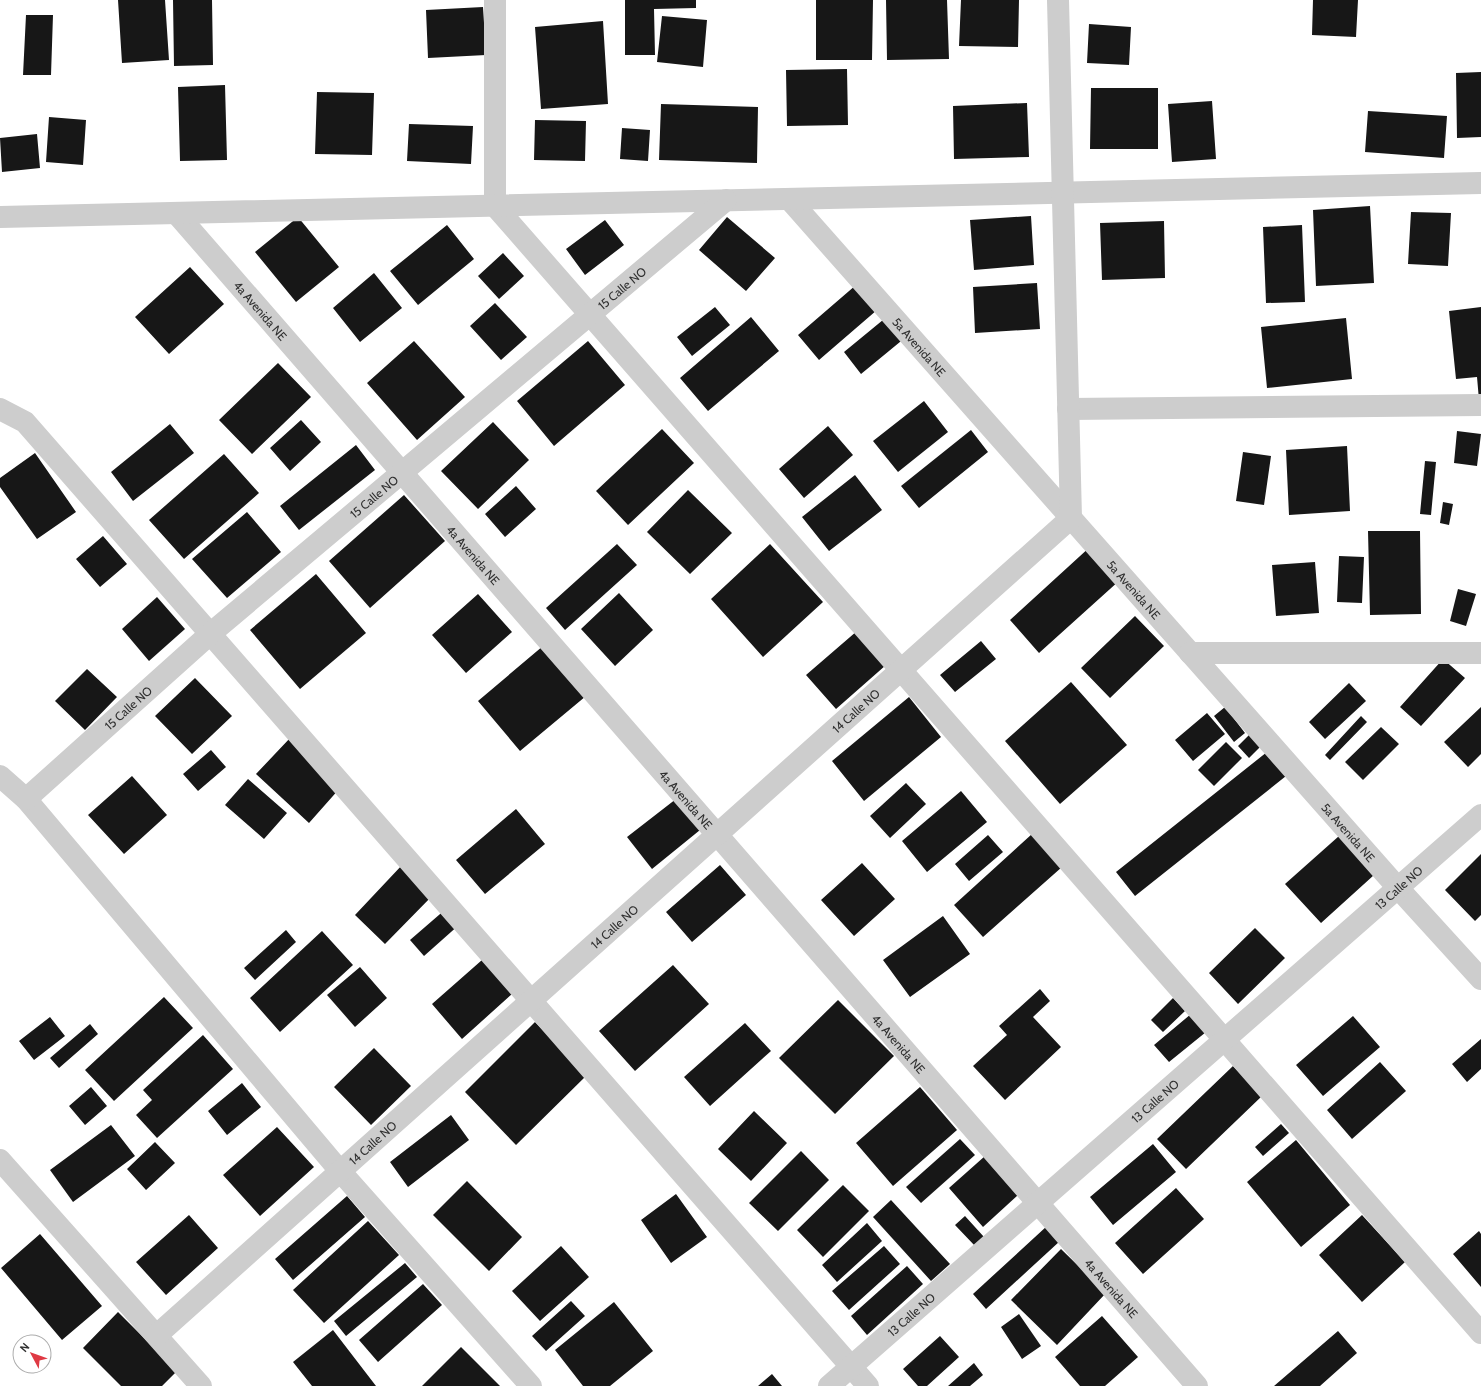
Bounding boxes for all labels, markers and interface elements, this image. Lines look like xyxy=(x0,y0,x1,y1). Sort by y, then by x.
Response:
street label: 15 Calle NO xyxy=(594,263,649,312)
street label: 4a Avenida NE xyxy=(231,278,291,343)
street label: 5a Avenida NE xyxy=(890,314,950,379)
street label: 15 Calle NO xyxy=(346,472,401,521)
street label: 4a Avenida NE xyxy=(444,522,504,588)
street label: 5a Avenida NE xyxy=(1104,557,1164,622)
street label: 15 Calle NO xyxy=(101,682,155,733)
street label: 14 Calle NO xyxy=(829,685,883,736)
street label: 4a Avenida NE xyxy=(656,766,716,832)
street label: 5a Avenida NE xyxy=(1319,800,1379,865)
street label: 13 Calle NO xyxy=(1372,862,1425,912)
street label: 14 Calle NO xyxy=(587,901,641,952)
street label: 4a Avenida NE xyxy=(869,1011,929,1077)
street label: 13 Calle NO xyxy=(1128,1076,1182,1126)
street label: 14 Calle NO xyxy=(346,1117,399,1168)
street label: 4a Avenida NE xyxy=(1082,1255,1142,1321)
street label: 13 Calle NO xyxy=(884,1289,938,1339)
north arrow xyxy=(12,1334,52,1374)
text: N xyxy=(17,1340,32,1355)

